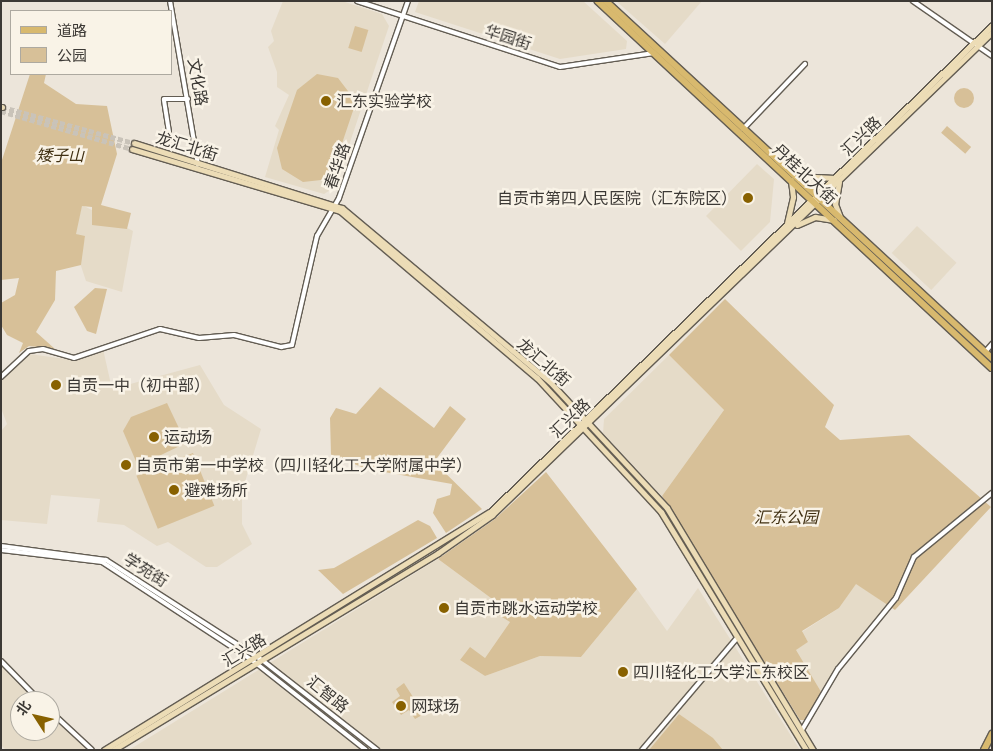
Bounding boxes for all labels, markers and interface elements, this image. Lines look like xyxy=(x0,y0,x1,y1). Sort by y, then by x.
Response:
legend xyxy=(10,10,172,75)
street label: 华园街 xyxy=(482,20,534,54)
text: 道路 xyxy=(57,21,87,40)
text: 公园 xyxy=(57,46,87,65)
street label: 文化路 xyxy=(184,57,212,107)
place label: 汇东实验学校 xyxy=(336,91,432,111)
marker: 汇东实验学校 xyxy=(320,95,332,107)
street label: 汇兴路 xyxy=(837,112,885,160)
street label: 龙汇北街 xyxy=(154,127,220,165)
street label: 春华路 xyxy=(320,140,354,192)
street label: 丹桂北大街 xyxy=(769,140,841,208)
park label: 矮子山 xyxy=(36,145,84,165)
place label: 自贡市第四人民医院（汇东院区） xyxy=(497,188,737,208)
marker: 自贡市第四人民医院（汇东院区） xyxy=(741,191,755,205)
street label: 龙汇北街 xyxy=(514,334,574,390)
place label: 自贡一中（初中部） xyxy=(66,375,210,395)
marker: 自贡一中（初中部） xyxy=(50,379,62,391)
street label: 汇兴路 xyxy=(546,394,594,442)
place label: 运动场 xyxy=(164,427,212,447)
marker: 运动场 xyxy=(148,431,160,443)
place label: 自贡市第一中学校（四川轻化工大学附属中学） xyxy=(136,455,472,475)
marker: 自贡市第一中学校（四川轻化工大学附属中学） xyxy=(120,459,132,471)
place label: 避难场所 xyxy=(184,480,248,500)
marker: 避难场所 xyxy=(168,484,180,496)
park label: 汇东公园 xyxy=(754,507,818,527)
street label: 学苑街 xyxy=(121,549,171,591)
place label: 自贡市跳水运动学校 xyxy=(454,598,598,618)
marker: 自贡市跳水运动学校 xyxy=(438,602,450,614)
street label: 汇兴路 xyxy=(218,629,270,671)
place label: 四川轻化工大学汇东校区 xyxy=(633,662,809,682)
marker: 四川轻化工大学汇东校区 xyxy=(617,666,629,678)
street label: 汇智路 xyxy=(303,671,353,717)
north arrow xyxy=(10,691,60,741)
place label: 网球场 xyxy=(411,696,459,716)
text: 北 xyxy=(12,697,35,719)
marker: 网球场 xyxy=(395,700,407,712)

